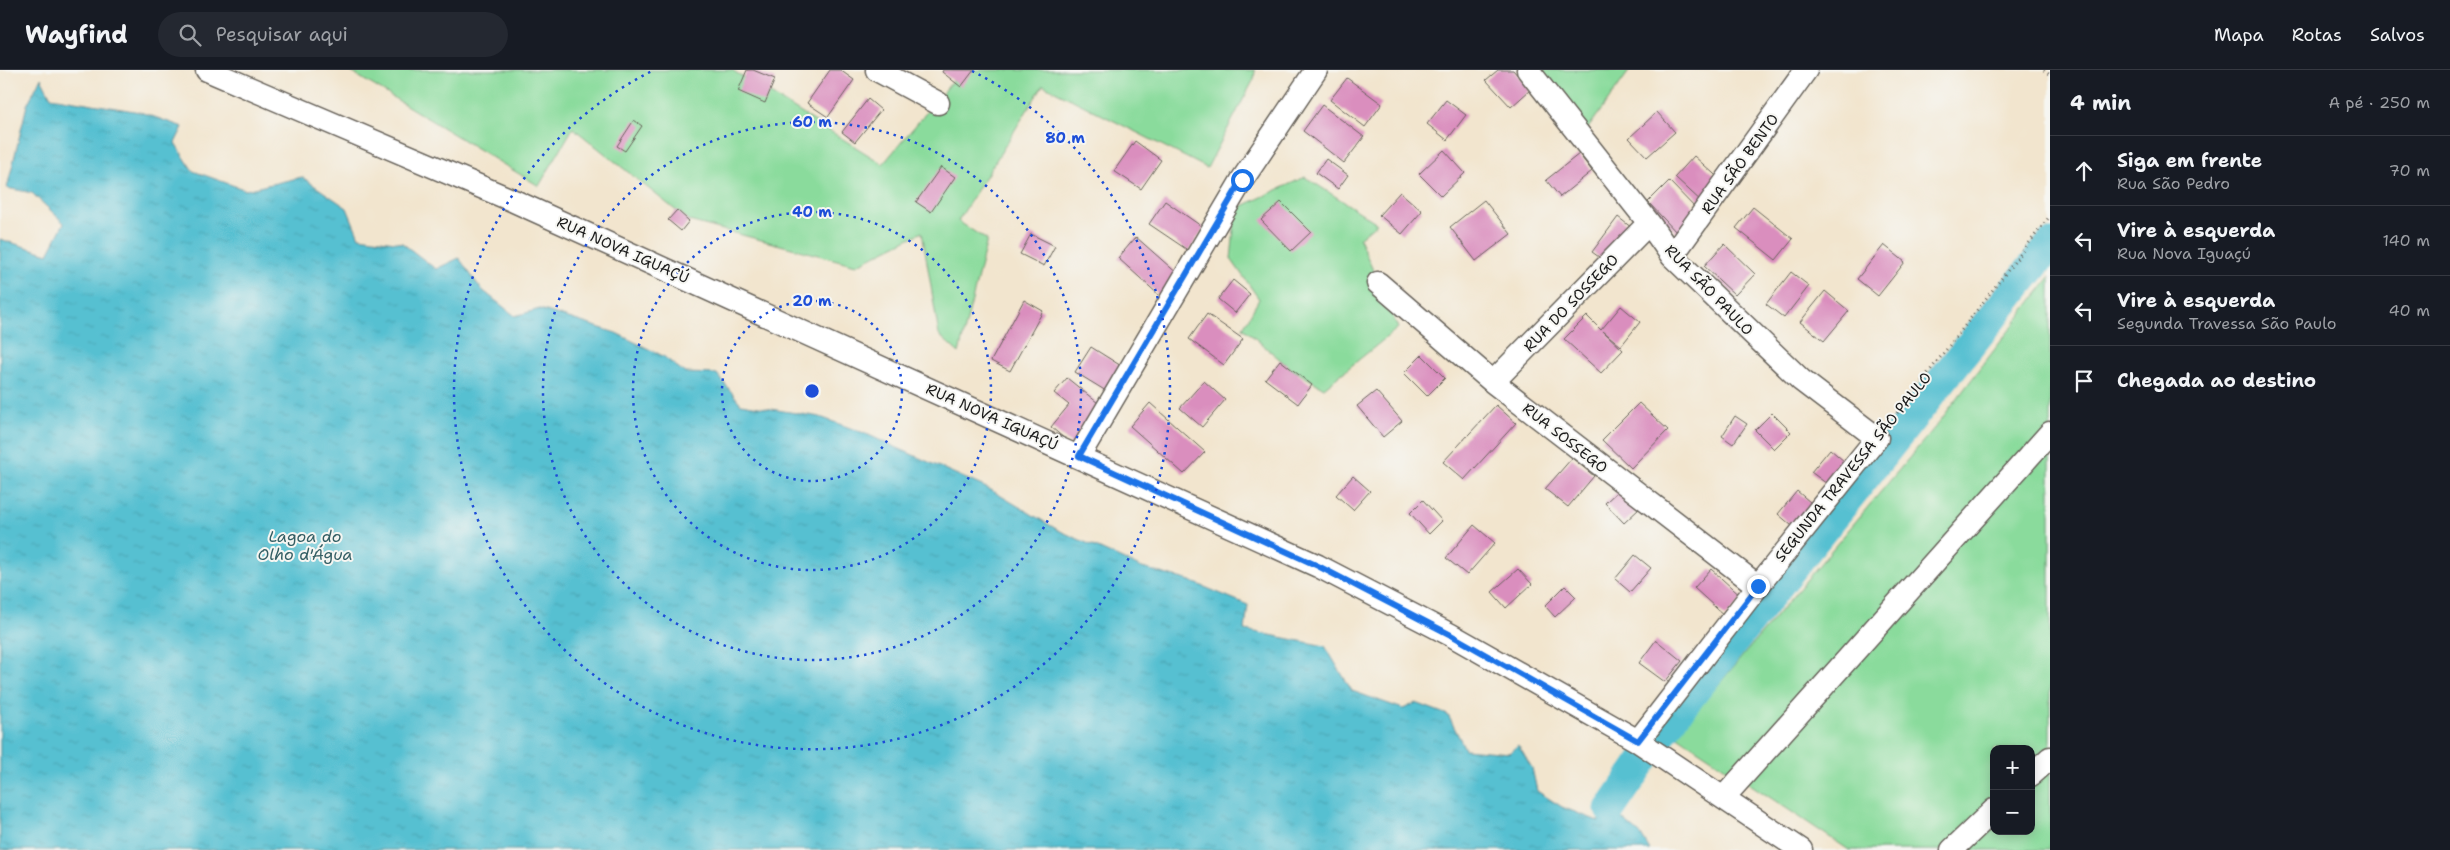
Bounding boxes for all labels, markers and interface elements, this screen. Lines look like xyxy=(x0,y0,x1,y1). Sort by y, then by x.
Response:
search box xyxy=(158,12,508,57)
text: Wayfind xyxy=(25,19,128,51)
icon: search xyxy=(176,21,204,49)
text: Pesquisar aqui xyxy=(216,22,348,47)
text: Mapa xyxy=(2214,23,2264,47)
text: Rotas xyxy=(2292,23,2342,47)
text: Salvos xyxy=(2370,23,2425,47)
text: 4 min xyxy=(2070,89,2131,117)
text: A pé · 250 m xyxy=(2328,92,2430,113)
street label: RUA SÃO BENTO xyxy=(1695,109,1783,218)
text: 60 m xyxy=(792,112,832,132)
text: 80 m xyxy=(1045,128,1085,148)
text: Siga em frente xyxy=(2117,148,2262,173)
icon: ahead xyxy=(2070,157,2098,185)
text: 70 m xyxy=(2389,160,2430,181)
route start xyxy=(1231,169,1254,192)
text: Rua São Pedro xyxy=(2117,173,2230,194)
text: 40 m xyxy=(792,202,832,222)
street label: RUA NOVA IGUAÇÚ xyxy=(554,211,693,288)
text: Vire à esquerda xyxy=(2117,218,2275,243)
icon: left xyxy=(2070,227,2098,255)
text: 140 m xyxy=(2383,230,2430,251)
street label: RUA SÃO PAULO xyxy=(1661,239,1759,340)
text: Rua Nova Iguaçú xyxy=(2117,243,2251,264)
street label: RUA DO SOSSEGO xyxy=(1519,250,1623,356)
text: Vire à esquerda xyxy=(2117,288,2275,313)
text: 20 m xyxy=(792,291,832,311)
icon: left xyxy=(2070,297,2098,325)
text: 40 m xyxy=(2388,300,2430,321)
text: Segunda Travessa São Paulo xyxy=(2117,313,2336,334)
street label: SEGUNDA TRAVESSA SÃO PAULO xyxy=(1769,367,1936,566)
icon: arrive xyxy=(2070,367,2098,395)
text: Chegada ao destino xyxy=(2117,368,2316,393)
street label: RUA NOVA IGUAÇÚ xyxy=(923,378,1062,455)
centre of rings xyxy=(803,382,821,400)
street label: RUA SOSSEGO xyxy=(1518,399,1612,477)
water label: Lagoa do Olho d'Água xyxy=(258,526,352,565)
route end xyxy=(1747,575,1770,598)
map controls xyxy=(1990,745,2035,835)
button: + xyxy=(1990,745,2035,790)
button: − xyxy=(1990,790,2035,835)

